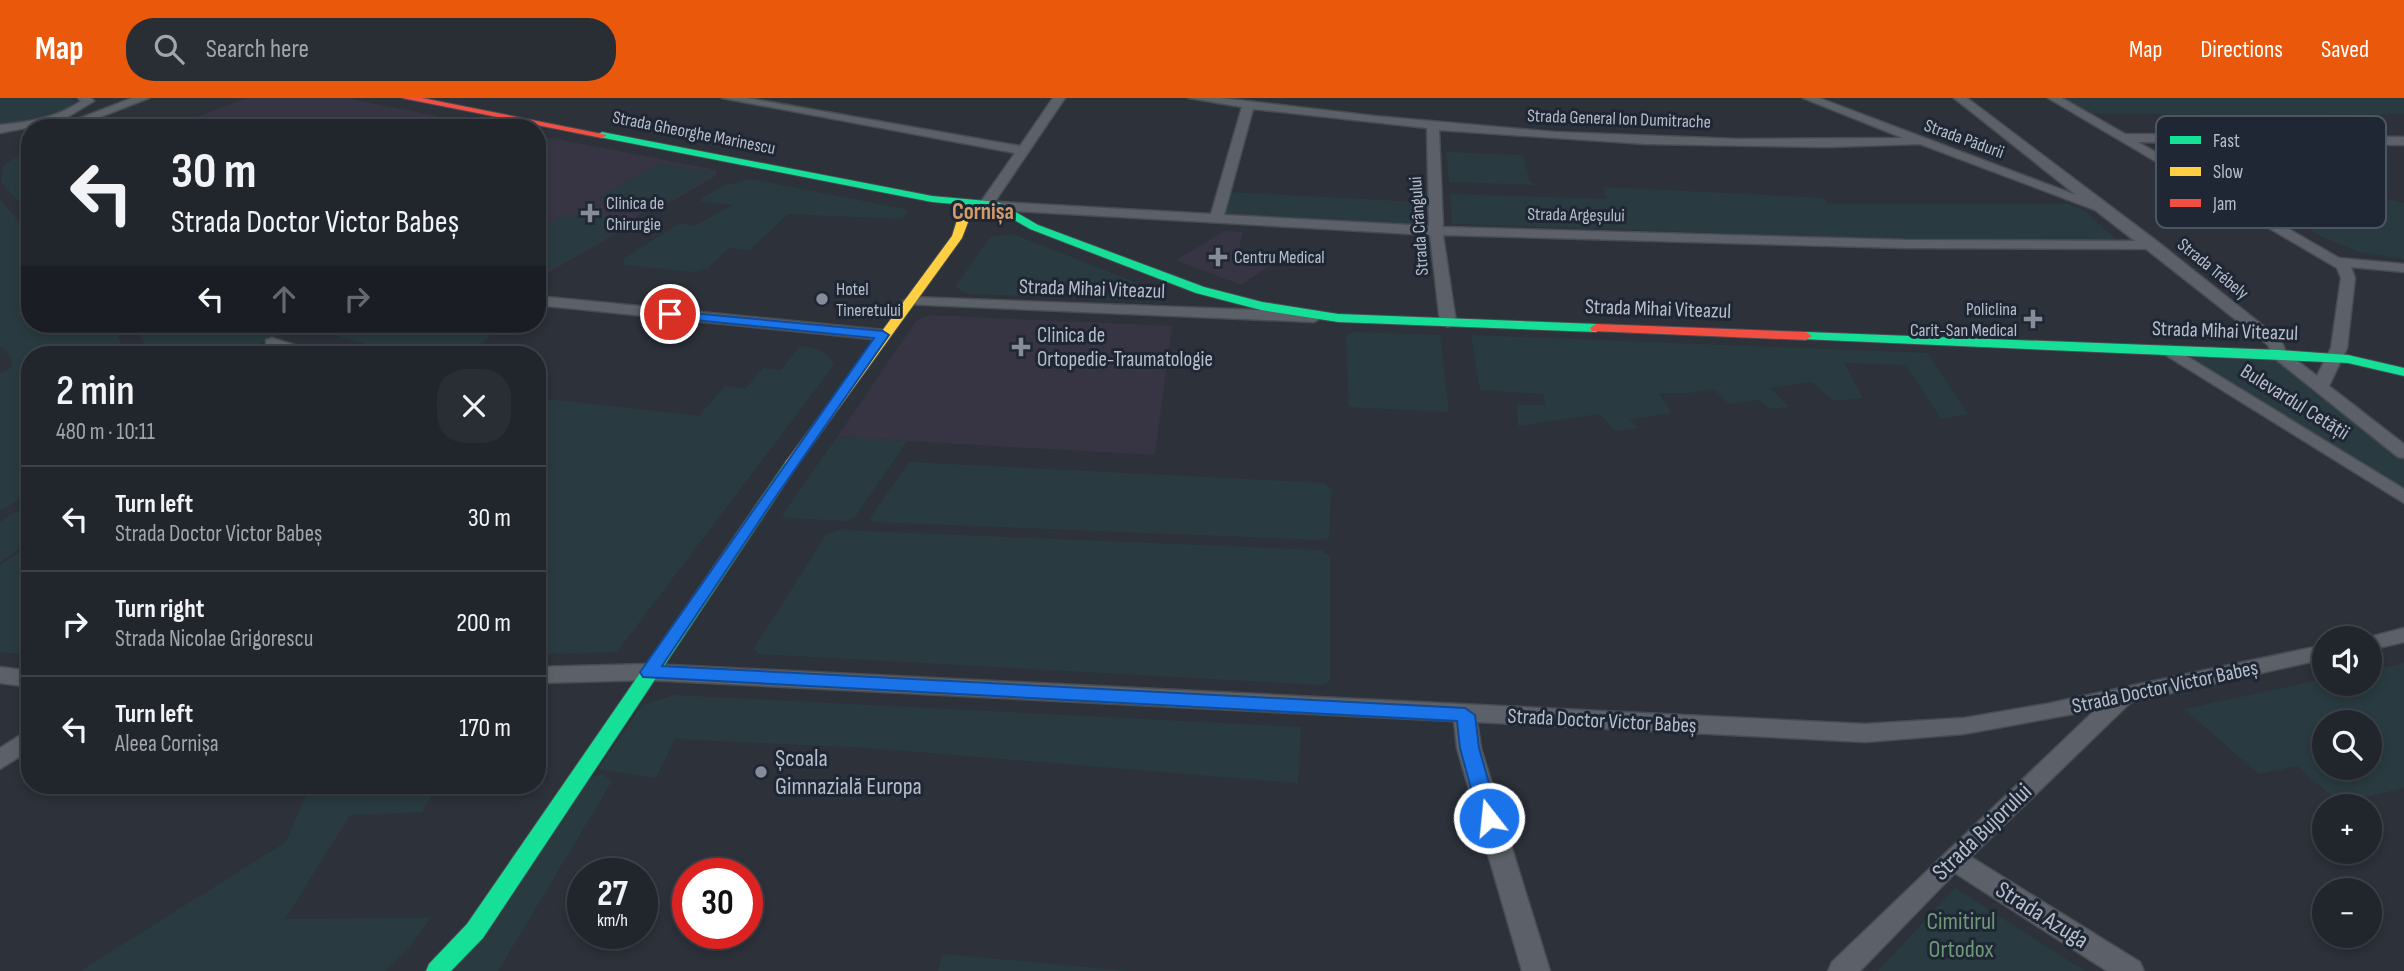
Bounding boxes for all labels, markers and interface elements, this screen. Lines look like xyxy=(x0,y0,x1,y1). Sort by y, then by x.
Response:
search box xyxy=(126,18,616,81)
text: Map xyxy=(35,29,84,69)
icon: search xyxy=(150,30,188,68)
text: Search here xyxy=(206,34,309,65)
text: Map xyxy=(2129,35,2162,64)
text: Directions xyxy=(2200,35,2283,64)
text: Saved xyxy=(2321,35,2369,64)
street label: Strada General Ion Dumitrache xyxy=(1527,105,1711,133)
street label: Strada Gheorghe Marinescu xyxy=(611,107,777,159)
street label: Strada Pădurii xyxy=(1921,115,2007,163)
legend xyxy=(2156,116,2386,228)
text: Fast xyxy=(2213,130,2240,153)
text: 30 m xyxy=(171,143,256,202)
icon: left xyxy=(56,147,147,238)
text: Slow xyxy=(2213,161,2243,184)
street label: Strada Crângului xyxy=(1405,176,1433,276)
place label: Clinica de Chirurgie xyxy=(606,193,664,235)
text: Jam xyxy=(2212,193,2236,216)
district label: Cornișa xyxy=(952,198,1014,226)
text: Strada Doctor Victor Babeș xyxy=(171,203,459,242)
marker: Clinica de Chirurgie xyxy=(580,203,600,223)
street label: Strada Argeșului xyxy=(1527,204,1625,226)
street label: Strada Trébely xyxy=(2173,234,2253,304)
marker: Centru Medical xyxy=(1208,247,1228,267)
place label: Centru Medical xyxy=(1234,247,1325,268)
street label: Strada Mihai Viteazul xyxy=(1018,274,1166,304)
place label: Hotel Tineretului xyxy=(836,279,901,321)
icon: left xyxy=(192,280,230,318)
icon: ahead xyxy=(265,280,303,318)
icon: right xyxy=(338,280,376,318)
pin xyxy=(640,284,700,344)
marker: Hotel Tineretului xyxy=(814,291,830,307)
street label: Strada Mihai Viteazul xyxy=(1584,294,1732,324)
icon: arrive xyxy=(651,295,689,333)
place label: Policlina Carit-San Medical xyxy=(1910,299,2017,341)
marker: Policlina Carit-San Medical xyxy=(2023,309,2043,329)
street label: Strada Mihai Viteazul xyxy=(2151,316,2299,346)
place label: Clinica de Ortopedie-Traumatologie xyxy=(1037,323,1213,372)
marker: Clinica de Ortopedie-Traumatologie xyxy=(1011,337,1031,357)
street label: Bulevardul Cetății xyxy=(2236,359,2354,445)
text: 2 min xyxy=(56,366,135,417)
button: close xyxy=(437,369,511,443)
text: 480 m · 10:11 xyxy=(56,418,155,446)
text: Turn left xyxy=(115,489,193,520)
icon: left xyxy=(56,500,94,538)
text: 30 m xyxy=(468,503,511,534)
text: Strada Doctor Victor Babeș xyxy=(115,520,322,548)
text: Turn right xyxy=(115,594,204,625)
icon: right xyxy=(56,605,94,643)
text: 200 m xyxy=(456,608,511,639)
text: Strada Nicolae Grigorescu xyxy=(115,625,313,653)
map controls xyxy=(2312,626,2382,948)
button: sound xyxy=(2312,626,2382,696)
street label: Strada Doctor Victor Babeș xyxy=(2070,655,2260,719)
text: Turn left xyxy=(115,699,193,730)
street label: Strada Doctor Victor Babeș xyxy=(1507,704,1697,738)
icon: left xyxy=(56,710,94,748)
button: search xyxy=(2312,710,2382,780)
text: 170 m xyxy=(459,713,511,744)
text: Aleea Cornișa xyxy=(115,730,219,758)
place label: Școala Gimnazială Europa xyxy=(775,744,922,801)
marker: Școala Gimnazială Europa xyxy=(753,764,769,780)
street label: Strada Bujorului xyxy=(1926,777,2038,887)
position arrow xyxy=(1452,781,1526,855)
button: + xyxy=(2312,794,2382,864)
speed limit sign: 30 xyxy=(672,858,763,949)
text: 27 xyxy=(597,873,628,916)
street label: Strada Azuga xyxy=(1990,875,2094,955)
button: − xyxy=(2312,878,2382,948)
park label: Cimitirul Ortodox xyxy=(1926,907,1996,964)
text: km/h xyxy=(597,910,628,931)

